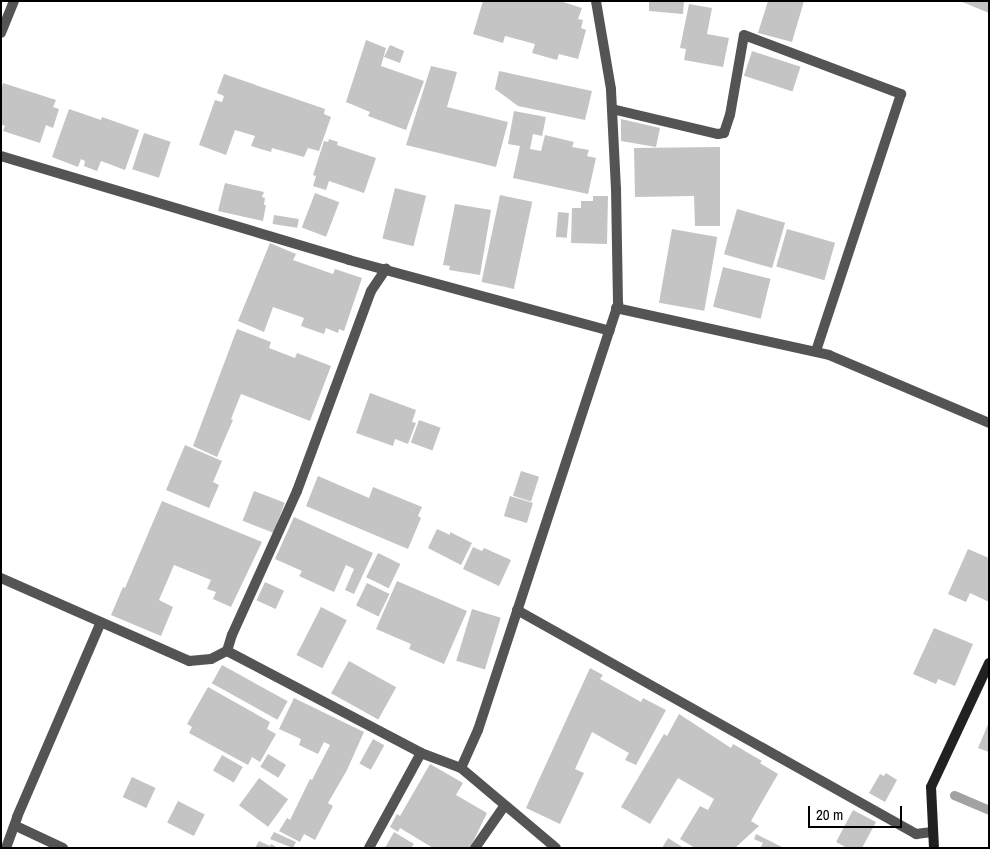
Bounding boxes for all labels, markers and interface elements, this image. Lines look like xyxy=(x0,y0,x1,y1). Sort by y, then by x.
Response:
scale bar xyxy=(810,796,904,828)
text: 20 m xyxy=(816,804,843,825)

